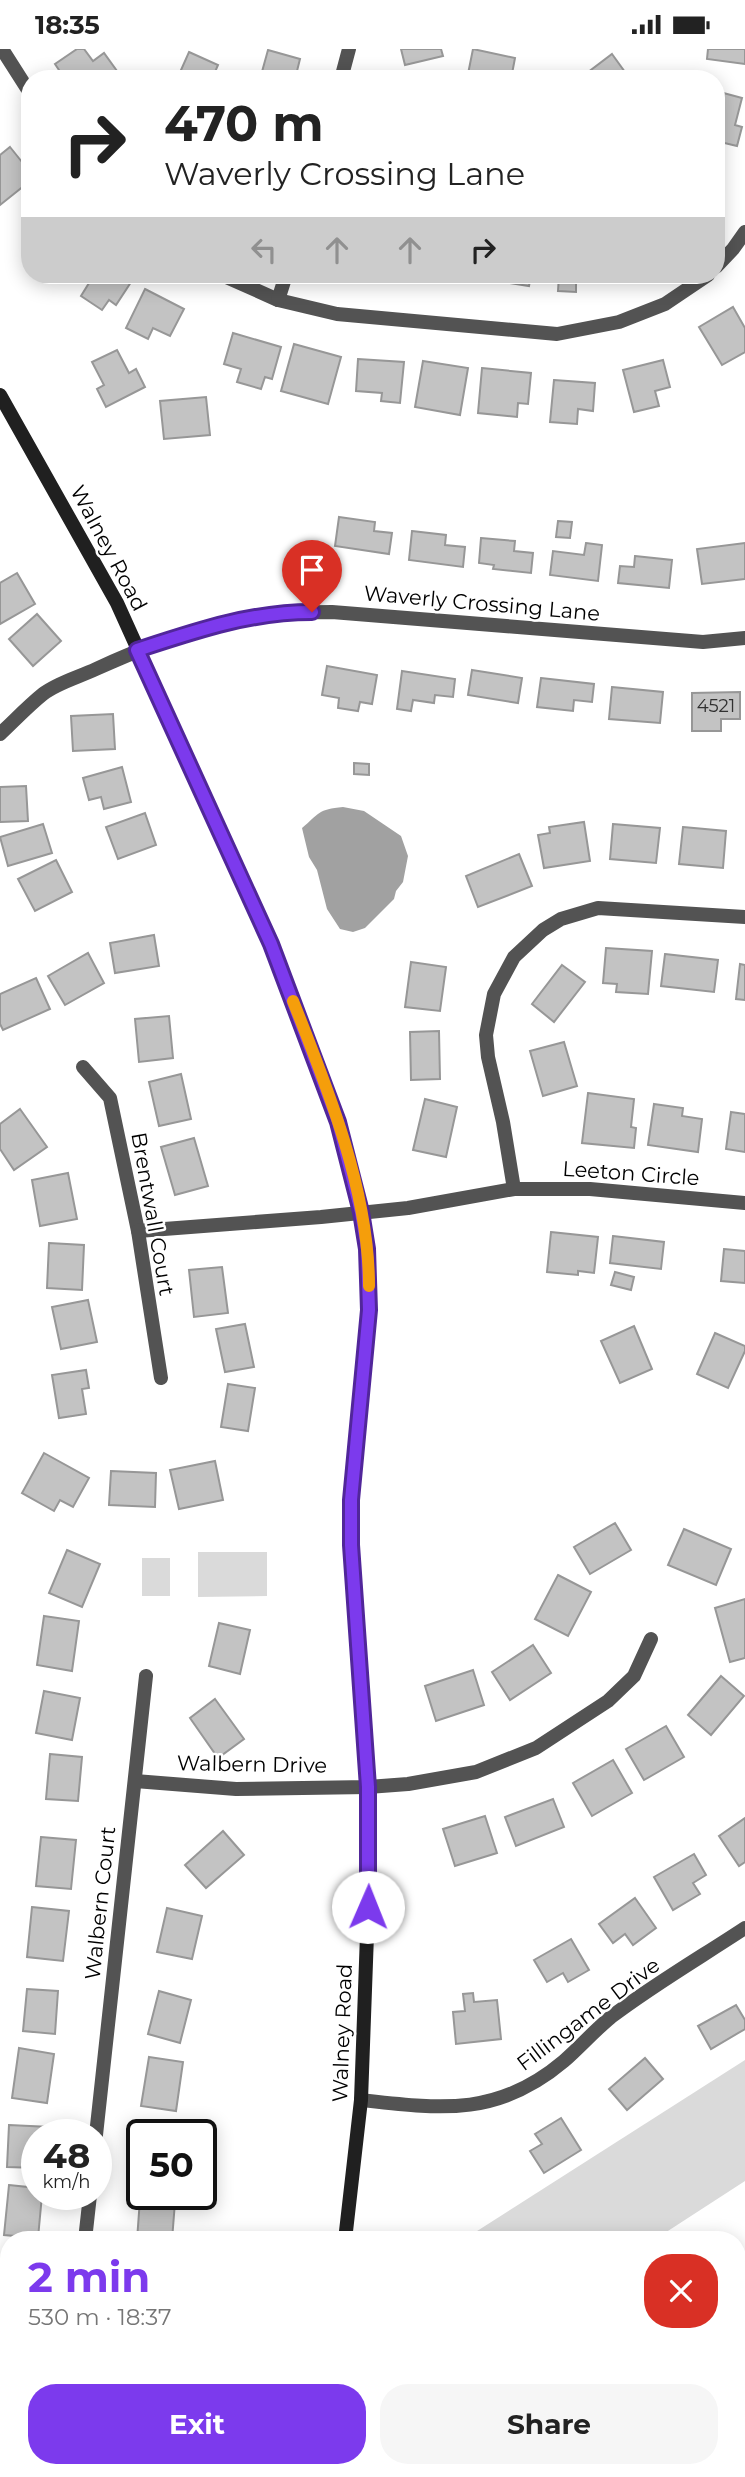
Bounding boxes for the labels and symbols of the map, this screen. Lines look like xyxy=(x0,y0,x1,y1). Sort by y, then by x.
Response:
street label: Walney Road xyxy=(65,481,153,615)
pin xyxy=(282,540,342,612)
street label: Waverly Crossing Lane xyxy=(363,580,601,626)
house number: 4521 xyxy=(697,695,735,717)
street label: Brentwall Court xyxy=(126,1130,180,1298)
street label: Leeton Circle xyxy=(562,1156,700,1190)
street label: Walbern Drive xyxy=(177,1750,327,1778)
street label: Walbern Court xyxy=(80,1825,120,1981)
position arrow xyxy=(331,1870,405,1944)
street label: Fillingame Drive xyxy=(512,1952,664,2076)
street label: Walney Road xyxy=(327,1963,357,2103)
speed limit sign: 50 xyxy=(126,2119,217,2210)

